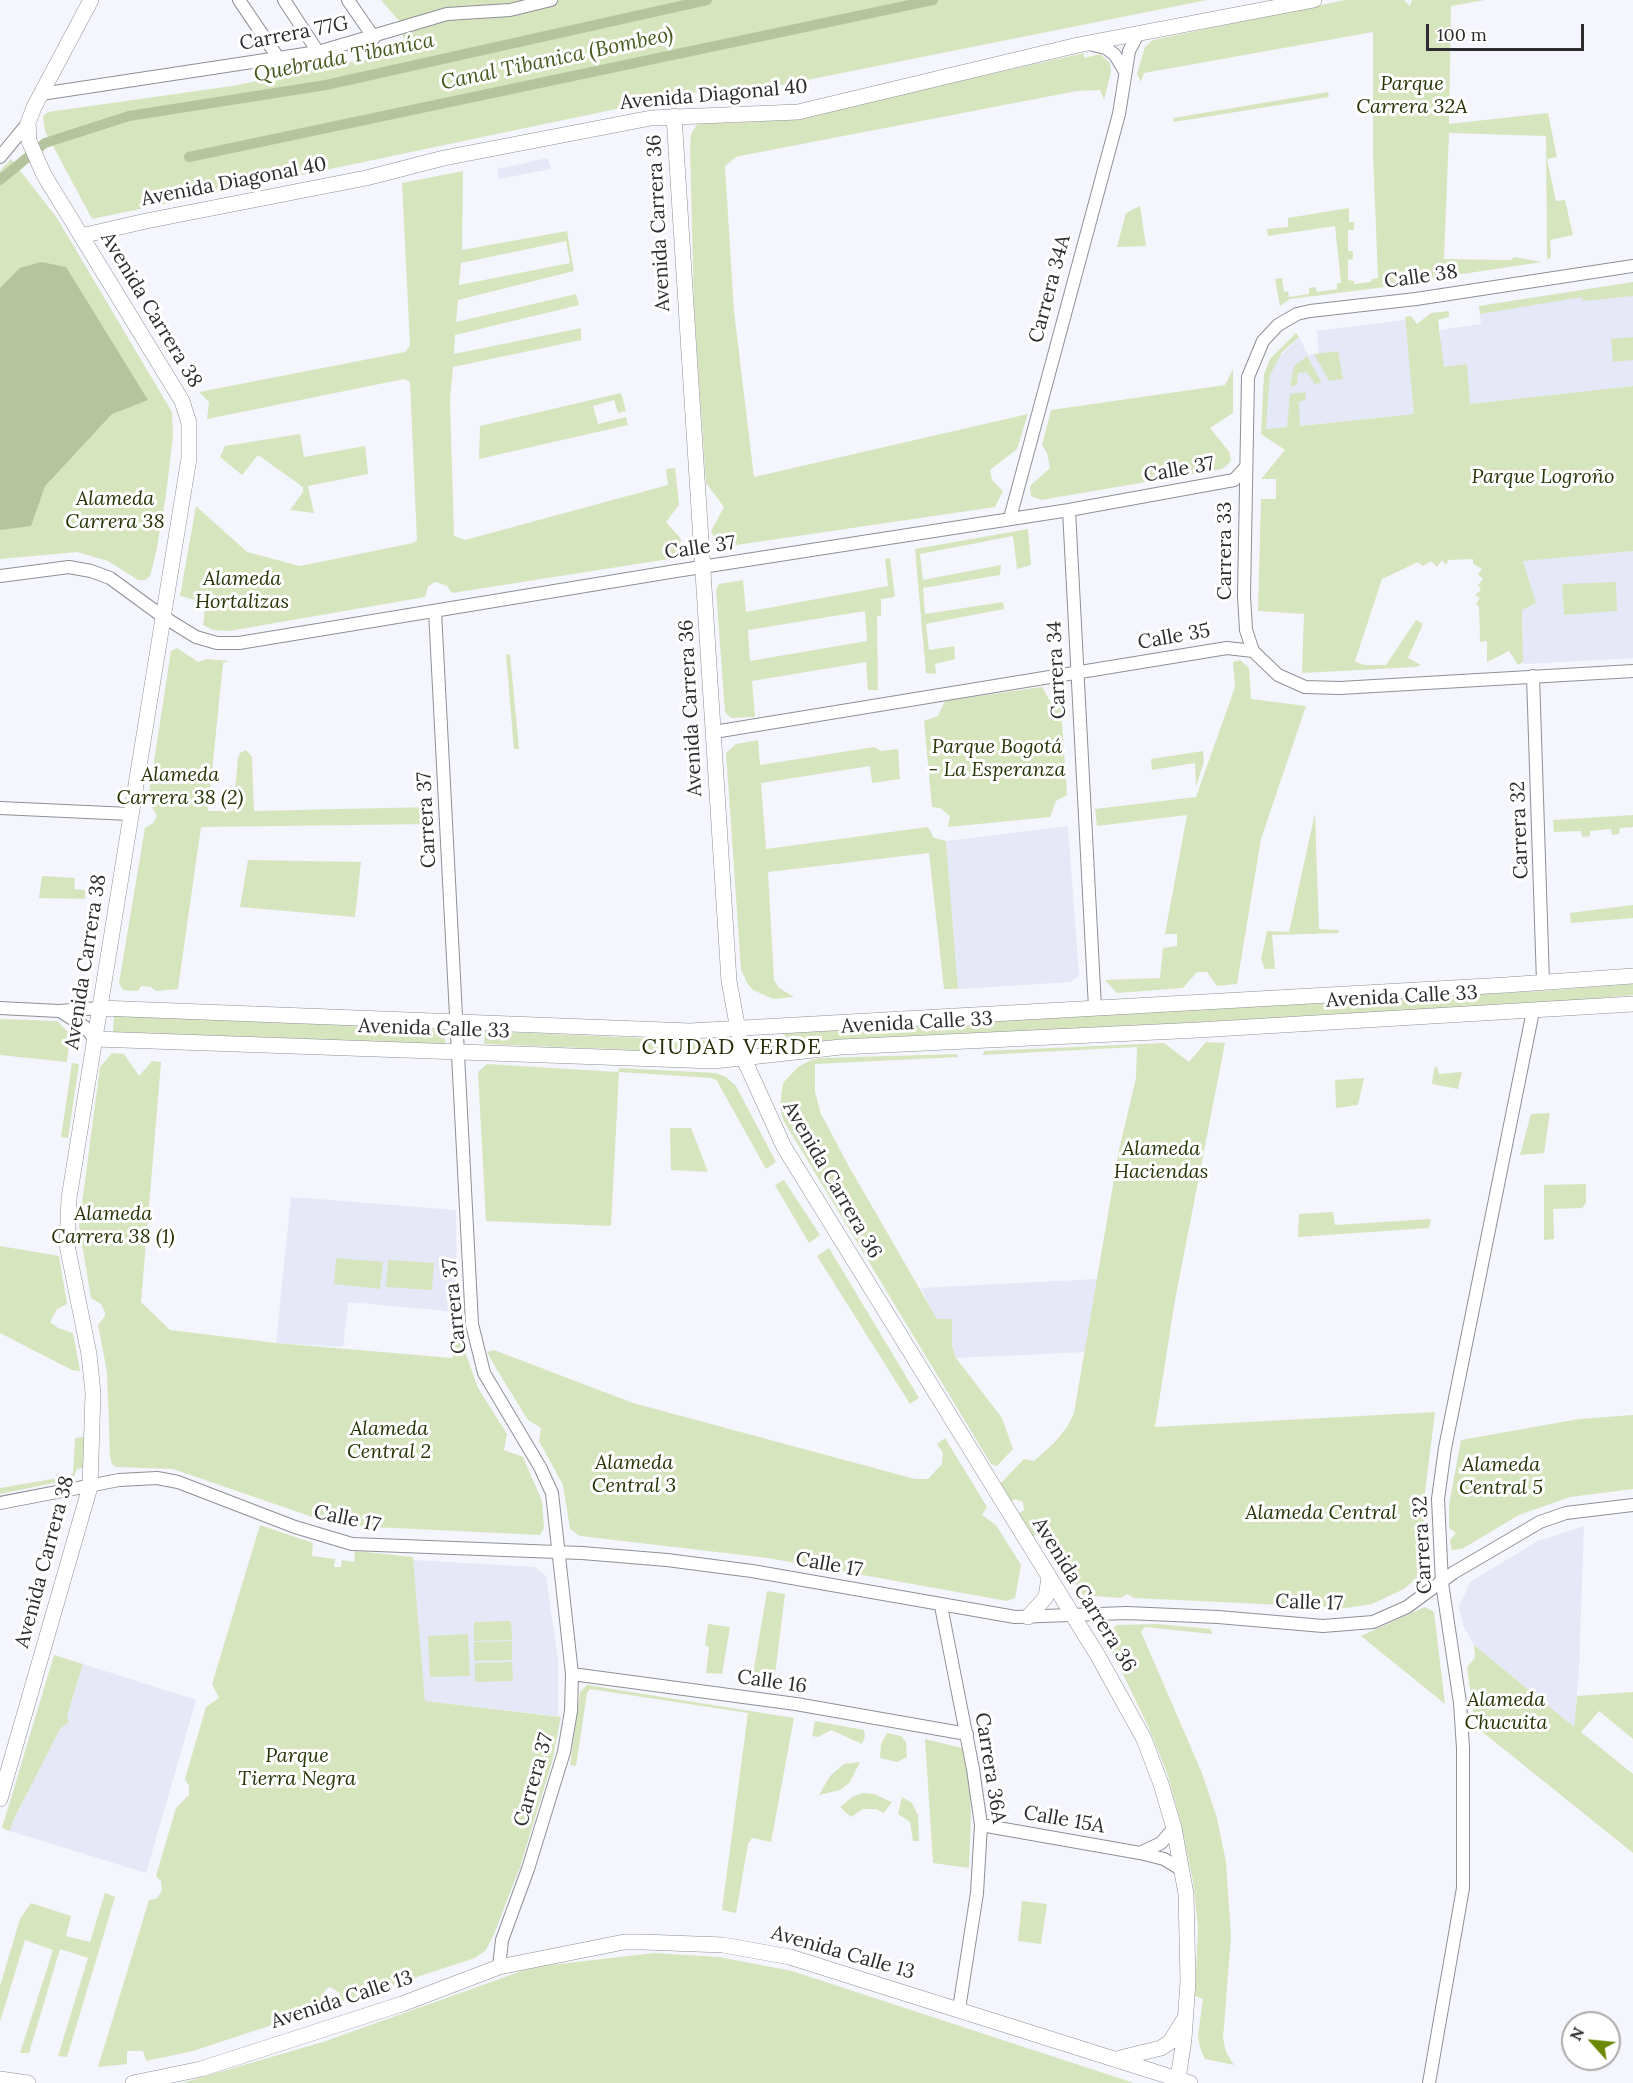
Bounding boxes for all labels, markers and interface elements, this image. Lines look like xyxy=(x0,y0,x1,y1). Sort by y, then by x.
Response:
street label: Carrera 77G xyxy=(238,12,350,56)
scale bar xyxy=(1429,12,1586,50)
water label: Canal Tibanica (Bombeo) xyxy=(439,22,675,96)
text: 100 m xyxy=(1437,23,1487,46)
water label: Quebrada Tibaníca xyxy=(252,28,436,88)
park label: Parque Carrera 32A xyxy=(1356,72,1468,119)
street label: Avenida Diagonal 40 xyxy=(619,75,809,115)
street label: Avenida Carrera 36 xyxy=(642,134,676,312)
street label: Avenida Diagonal 40 xyxy=(139,152,329,212)
street label: Avenida Carrera 38 xyxy=(95,228,207,392)
street label: Carrera 34A xyxy=(1024,232,1076,346)
street label: Calle 38 xyxy=(1383,260,1459,294)
street label: Calle 37 xyxy=(1142,452,1216,488)
park label: Parque Logroño xyxy=(1472,465,1614,489)
park label: Alameda Carrera 38 xyxy=(65,487,165,534)
street label: Carrera 33 xyxy=(1213,502,1237,600)
street label: Calle 37 xyxy=(663,531,737,565)
park label: Alameda Hortalizas xyxy=(195,567,289,614)
street label: Avenida Carrera 36 xyxy=(674,619,708,797)
street label: Calle 35 xyxy=(1136,619,1212,655)
street label: Carrera 34 xyxy=(1042,620,1072,720)
park label: Parque Bogotá - La Esperanza xyxy=(929,735,1065,782)
park label: Alameda Carrera 38 (2) xyxy=(116,763,244,810)
street label: Carrera 37 xyxy=(412,771,442,869)
street label: Carrera 32 xyxy=(1506,780,1534,880)
street label: Avenida Carrera 38 xyxy=(60,873,112,1051)
street label: Avenida Calle 33 xyxy=(1326,981,1478,1013)
street label: Avenida Calle 33 xyxy=(841,1007,993,1039)
street label: Avenida Calle 33 xyxy=(358,1014,510,1044)
district label: CIUDAD VERDE xyxy=(642,1035,822,1061)
street label: Avenida Carrera 36 xyxy=(777,1097,887,1263)
park label: Alameda Haciendas xyxy=(1114,1137,1208,1184)
park label: Alameda Carrera 38 (1) xyxy=(51,1202,175,1249)
street label: Carrera 37 xyxy=(438,1257,472,1355)
park label: Alameda Central 2 xyxy=(347,1417,431,1464)
park label: Alameda Central 3 xyxy=(592,1451,676,1498)
park label: Alameda Central 5 xyxy=(1459,1453,1543,1500)
street label: Avenida Carrera 38 xyxy=(10,1473,80,1651)
street label: Carrera 32 xyxy=(1408,1495,1438,1595)
street label: Calle 17 xyxy=(311,1500,383,1538)
park label: Alameda Central xyxy=(1245,1501,1397,1525)
street label: Avenida Carrera 36 xyxy=(1027,1513,1141,1677)
street label: Calle 17 xyxy=(794,1547,864,1583)
street label: Calle 17 xyxy=(1275,1590,1343,1616)
street label: Calle 16 xyxy=(736,1665,808,1699)
park label: Alameda Chucuita xyxy=(1464,1688,1548,1735)
street label: Carrera 36A xyxy=(969,1711,1011,1825)
street label: Carrera 37 xyxy=(509,1730,559,1830)
park label: Parque Tierra Negra xyxy=(238,1744,356,1791)
street label: Calle 15A xyxy=(1022,1801,1106,1839)
street label: Avenida Calle 13 xyxy=(769,1921,917,1985)
street label: Avenida Calle 13 xyxy=(268,1966,416,2034)
north arrow xyxy=(1561,2011,1621,2071)
text: N xyxy=(1565,2024,1588,2044)

